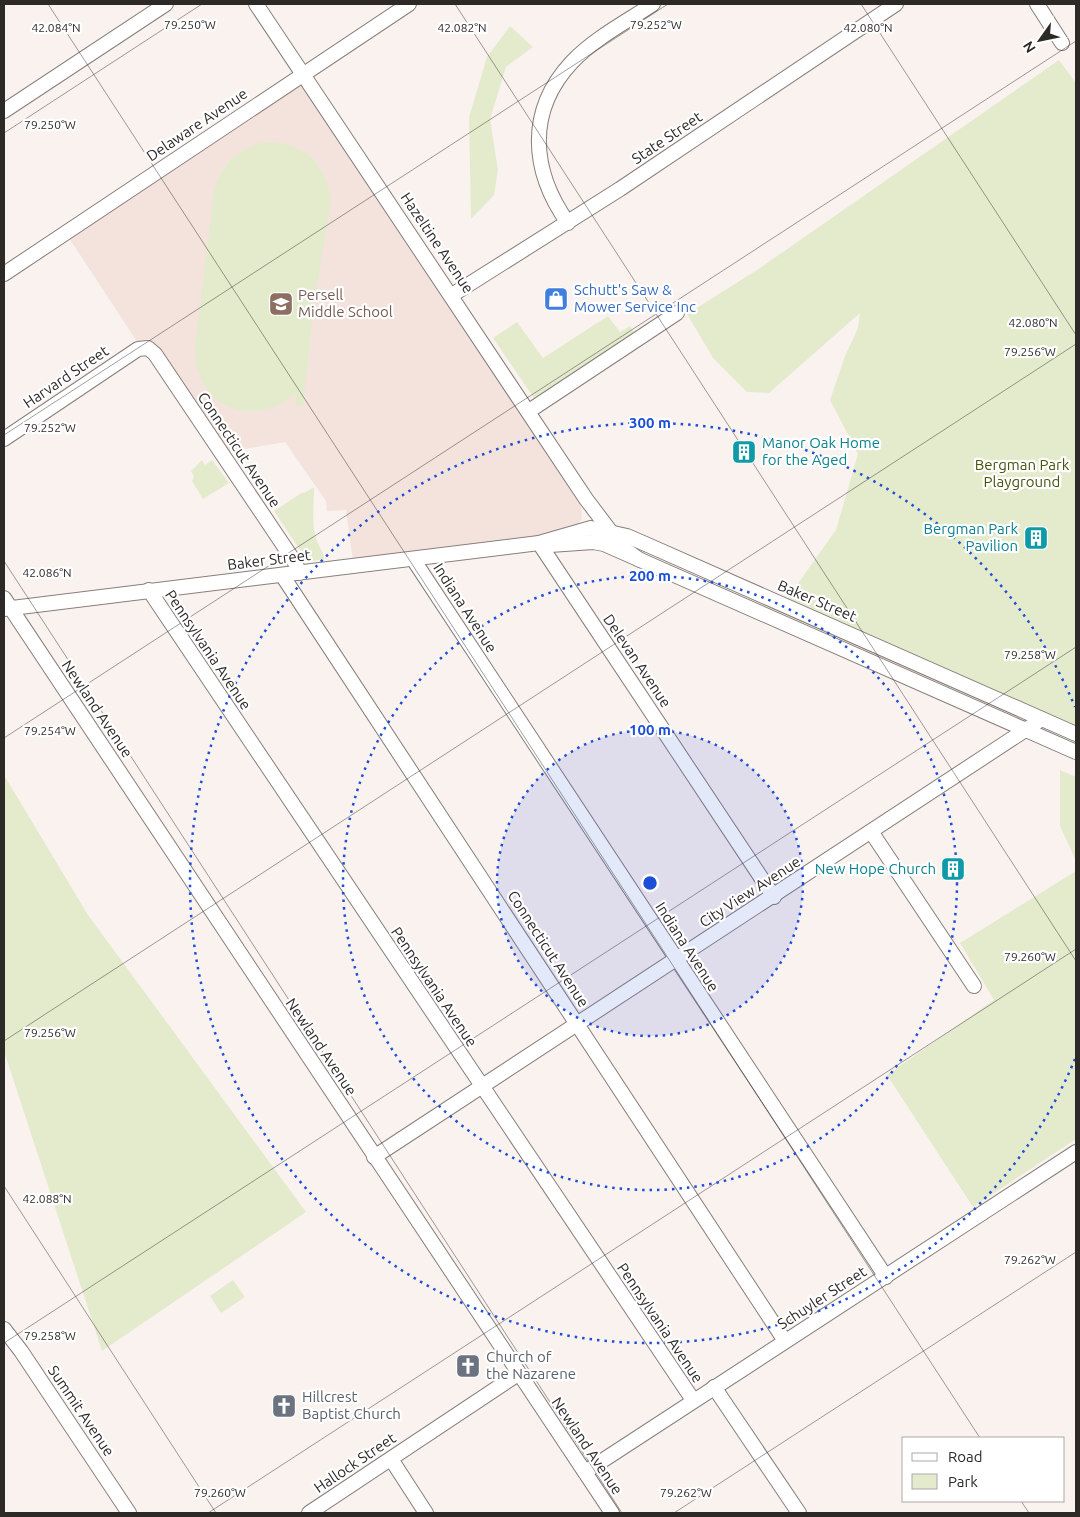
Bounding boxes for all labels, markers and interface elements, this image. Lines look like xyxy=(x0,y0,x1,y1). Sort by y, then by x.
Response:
north arrow xyxy=(1015,15,1065,65)
text: 79.250°W xyxy=(164,18,216,31)
text: 79.252°W xyxy=(630,18,682,31)
text: 42.084°N xyxy=(31,21,81,34)
text: 42.082°N xyxy=(437,21,487,34)
text: 42.080°N xyxy=(843,21,893,34)
text: N xyxy=(1020,38,1039,56)
street label: Delaware Avenue xyxy=(143,85,250,165)
street label: State Street xyxy=(628,108,705,167)
text: 79.250°W xyxy=(24,118,76,131)
street label: Hazeltine Avenue xyxy=(398,189,477,296)
place label: Schutt's Saw & Mower Service Inc xyxy=(574,281,696,315)
place label: Persell Middle School xyxy=(298,286,393,320)
shop icon: Schutt's Saw & Mower Service Inc xyxy=(543,286,569,312)
school or university icon: Persell Middle School xyxy=(268,291,294,317)
text: 42.080°N xyxy=(1008,316,1058,329)
street label: Harvard Street xyxy=(20,342,112,411)
text: 79.256°W xyxy=(1004,345,1056,358)
street label: Connecticut Avenue xyxy=(195,389,284,511)
text: 300 m xyxy=(629,414,671,431)
text: 79.252°W xyxy=(24,421,76,434)
place label: Manor Oak Home for the Aged xyxy=(762,434,880,468)
building icon: Manor Oak Home for the Aged xyxy=(731,439,757,465)
park label: Bergman Park Playground xyxy=(975,456,1070,490)
place label: Bergman Park Pavilion xyxy=(923,520,1018,554)
building icon: Bergman Park Pavilion xyxy=(1023,525,1049,551)
street label: Baker Street xyxy=(226,546,312,573)
street label: Indiana Avenue xyxy=(430,560,501,655)
text: 42.086°N xyxy=(22,566,72,579)
text: 200 m xyxy=(629,567,671,584)
street label: Baker Street xyxy=(775,576,859,625)
street label: Pennsylvania Avenue xyxy=(162,587,255,713)
street label: Delevan Avenue xyxy=(600,611,675,711)
text: 79.258°W xyxy=(1004,648,1056,661)
street label: Newland Avenue xyxy=(59,657,136,761)
text: 100 m xyxy=(629,721,671,738)
text: 79.254°W xyxy=(24,724,76,737)
street label: City View Avenue xyxy=(696,853,803,931)
building icon: New Hope Church xyxy=(940,856,966,882)
place label: New Hope Church xyxy=(815,860,936,877)
centre of rings xyxy=(641,874,659,892)
street label: Connecticut Avenue xyxy=(504,887,592,1010)
street label: Indiana Avenue xyxy=(652,899,723,994)
street label: Pennsylvania Avenue xyxy=(388,924,481,1050)
text: 79.260°W xyxy=(1004,950,1056,963)
street label: Newland Avenue xyxy=(283,995,360,1099)
text: 79.256°W xyxy=(24,1026,76,1039)
text: 42.088°N xyxy=(22,1192,72,1205)
text: 79.262°W xyxy=(1004,1253,1056,1266)
street label: Pennsylvania Avenue xyxy=(614,1260,707,1386)
street label: Schuyler Street xyxy=(774,1263,869,1333)
text: 79.258°W xyxy=(24,1329,76,1342)
place label: Church of the Nazarene xyxy=(486,1348,576,1382)
church icon: Church of the Nazarene xyxy=(455,1353,481,1379)
street label: Summit Avenue xyxy=(45,1362,118,1459)
place label: Hillcrest Baptist Church xyxy=(302,1388,401,1422)
church icon: Hillcrest Baptist Church xyxy=(271,1393,297,1419)
street label: Newland Avenue xyxy=(549,1394,626,1498)
street label: Hallock Street xyxy=(311,1429,399,1496)
legend xyxy=(902,1437,1065,1502)
text: Road xyxy=(948,1448,983,1465)
text: Park xyxy=(948,1473,978,1490)
text: 79.260°W xyxy=(194,1486,246,1499)
text: 79.262°W xyxy=(660,1486,712,1499)

